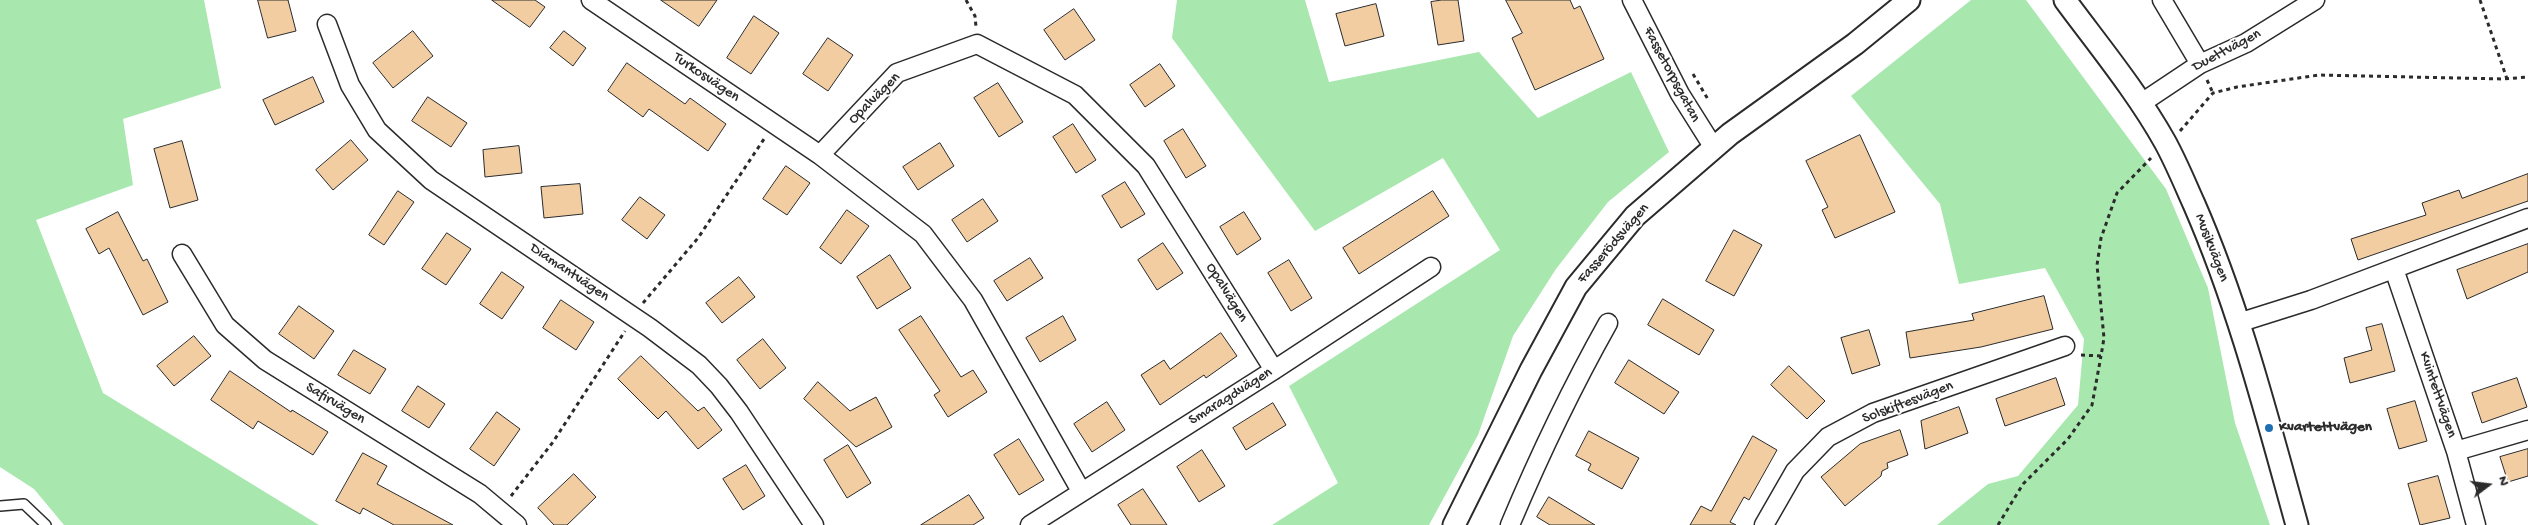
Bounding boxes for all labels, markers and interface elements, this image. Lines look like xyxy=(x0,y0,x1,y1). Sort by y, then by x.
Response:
street label: Fassetorpsgatan xyxy=(1638,24,1704,126)
street label: Duettvägen xyxy=(2190,25,2264,77)
street label: Turkosvägen xyxy=(669,49,743,107)
street label: Opalvägen xyxy=(845,69,905,129)
street label: Fasserödsvägen xyxy=(1574,200,1654,288)
street label: Musikvägen xyxy=(2190,212,2232,284)
street label: Diamantvägen xyxy=(526,240,612,306)
street label: Opalvägen xyxy=(1201,260,1251,326)
street label: Kvintettvägen xyxy=(2414,350,2460,440)
street label: Smaragdvägen xyxy=(1186,364,1276,430)
street label: Solskiftesvägen xyxy=(1860,377,1956,429)
street label: Safirvägen xyxy=(302,379,368,429)
place label: Kvartettvägen xyxy=(2279,419,2372,437)
marker: Kvartettvägen xyxy=(2263,422,2275,434)
north arrow xyxy=(2463,460,2513,510)
text: N xyxy=(2494,474,2512,488)

